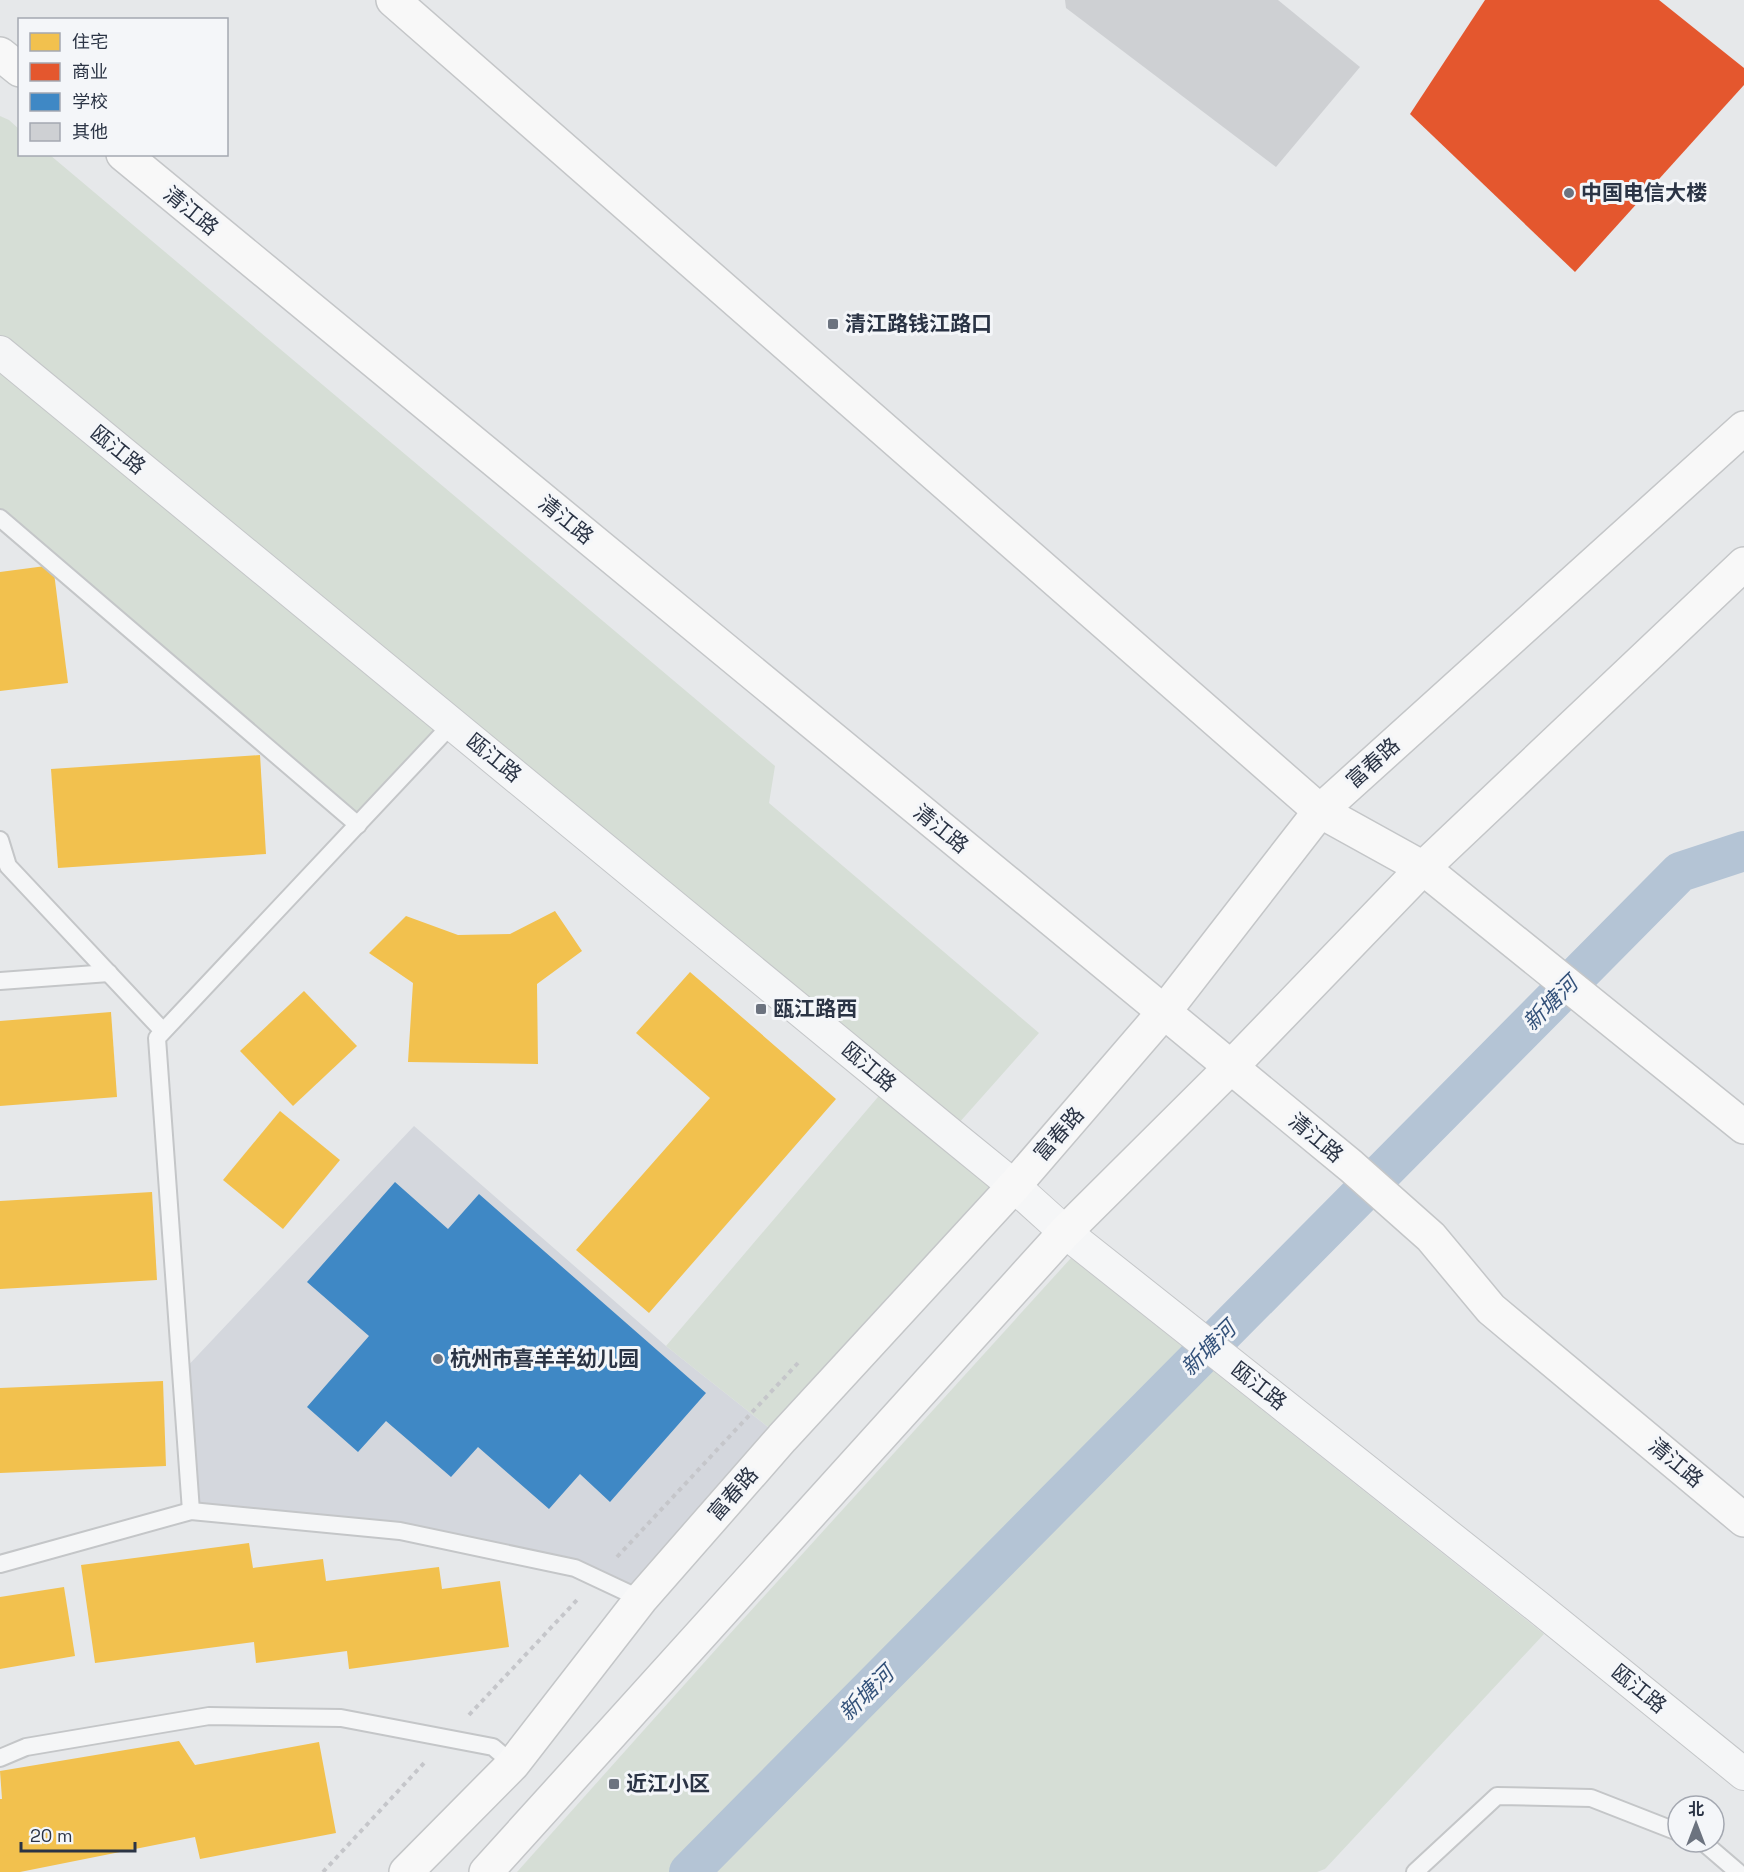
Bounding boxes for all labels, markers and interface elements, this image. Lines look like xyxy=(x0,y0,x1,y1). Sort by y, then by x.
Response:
legend xyxy=(18,18,228,156)
text: 住宅 xyxy=(72,30,108,53)
text: 商业 xyxy=(72,60,108,83)
text: 学校 xyxy=(72,90,108,113)
text: 其他 xyxy=(72,120,108,143)
place label: 中国电信大楼 xyxy=(1581,179,1707,206)
street label: 清江路 xyxy=(158,180,224,241)
marker: 中国电信大楼 xyxy=(1562,186,1576,200)
place label: 清江路钱江路口 xyxy=(845,310,992,337)
marker: 清江路钱江路口 xyxy=(826,317,840,331)
street label: 瓯江路 xyxy=(85,419,151,480)
street label: 清江路 xyxy=(533,489,599,550)
street label: 瓯江路 xyxy=(461,727,527,788)
street label: 富春路 xyxy=(1340,732,1405,794)
street label: 清江路 xyxy=(908,798,974,859)
water label: 新塘河 xyxy=(1517,967,1586,1036)
place label: 瓯江路西 xyxy=(773,995,857,1022)
marker: 瓯江路西 xyxy=(754,1002,768,1016)
street label: 瓯江路 xyxy=(837,1036,902,1097)
street label: 富春路 xyxy=(1028,1101,1089,1166)
street label: 清江路 xyxy=(1284,1107,1349,1168)
water label: 新塘河 xyxy=(1175,1312,1244,1381)
place label: 杭州市喜羊羊幼儿园 xyxy=(450,1345,639,1372)
marker: 杭州市喜羊羊幼儿园 xyxy=(431,1352,445,1366)
street label: 瓯江路 xyxy=(1226,1356,1292,1416)
street label: 清江路 xyxy=(1644,1432,1709,1493)
street label: 富春路 xyxy=(702,1461,763,1526)
water label: 新塘河 xyxy=(833,1657,902,1726)
street label: 瓯江路 xyxy=(1606,1658,1672,1719)
place label: 近江小区 xyxy=(626,1770,710,1797)
marker: 近江小区 xyxy=(607,1777,621,1791)
north arrow xyxy=(1666,1794,1726,1854)
text: 北 xyxy=(1688,1799,1704,1820)
scale bar xyxy=(21,1815,135,1853)
text: 20 m xyxy=(30,1824,73,1847)

